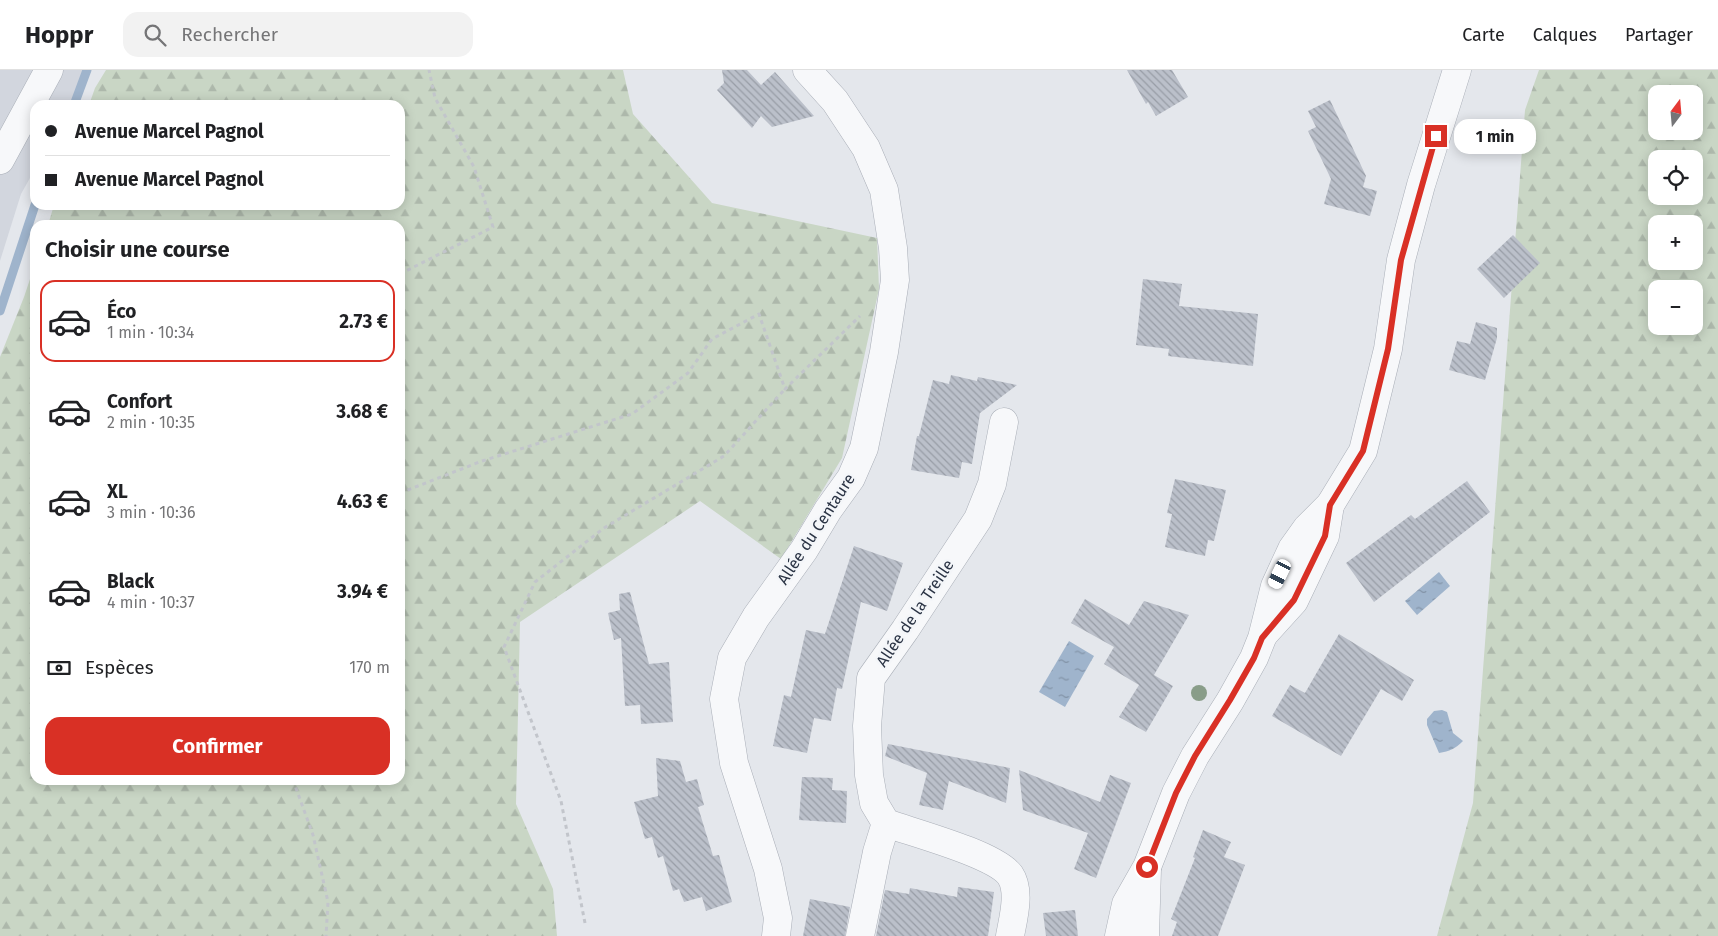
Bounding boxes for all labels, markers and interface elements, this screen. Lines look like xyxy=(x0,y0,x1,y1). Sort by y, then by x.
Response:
search box xyxy=(123,12,473,57)
text: Hoppr xyxy=(25,21,93,49)
icon: search xyxy=(141,21,169,49)
text: Rechercher xyxy=(181,23,278,46)
text: Carte xyxy=(1462,24,1505,46)
text: Calques xyxy=(1533,24,1597,46)
text: Partager xyxy=(1625,24,1693,46)
north arrow xyxy=(1648,85,1702,140)
map controls xyxy=(1648,85,1703,335)
callout: 1 min xyxy=(1454,118,1536,154)
text: Avenue Marcel Pagnol xyxy=(75,120,264,143)
route end xyxy=(1425,125,1447,147)
text: 1 min xyxy=(1476,127,1514,146)
button: locate xyxy=(1648,150,1703,205)
text: Avenue Marcel Pagnol xyxy=(75,168,264,191)
button: + xyxy=(1648,215,1703,270)
text: Choisir une course xyxy=(45,236,230,263)
button: − xyxy=(1648,280,1703,335)
icon: car xyxy=(47,299,92,344)
text: Éco xyxy=(107,300,136,323)
text: 2.73 € xyxy=(339,310,388,333)
text: 1 min · 10:34 xyxy=(107,323,194,342)
icon: car xyxy=(47,389,92,434)
text: Confort xyxy=(107,390,172,413)
text: 3.68 € xyxy=(336,400,388,423)
text: 2 min · 10:35 xyxy=(107,413,195,432)
street label: Allée du Centaure xyxy=(773,470,859,588)
icon: car xyxy=(47,479,92,524)
text: XL xyxy=(107,480,128,503)
text: 4.63 € xyxy=(337,490,388,513)
text: 3 min · 10:36 xyxy=(107,503,196,522)
street label: Allée de la Treille xyxy=(872,556,958,670)
car xyxy=(1266,557,1293,591)
icon: car xyxy=(47,569,92,614)
text: Black xyxy=(107,570,154,593)
text: 3.94 € xyxy=(337,580,388,603)
text: 4 min · 10:37 xyxy=(107,593,195,612)
icon: cash xyxy=(45,654,73,682)
text: Espèces xyxy=(85,656,154,679)
text: 170 m xyxy=(349,658,390,677)
button: Confirmer xyxy=(45,717,390,775)
route start xyxy=(1136,856,1158,878)

